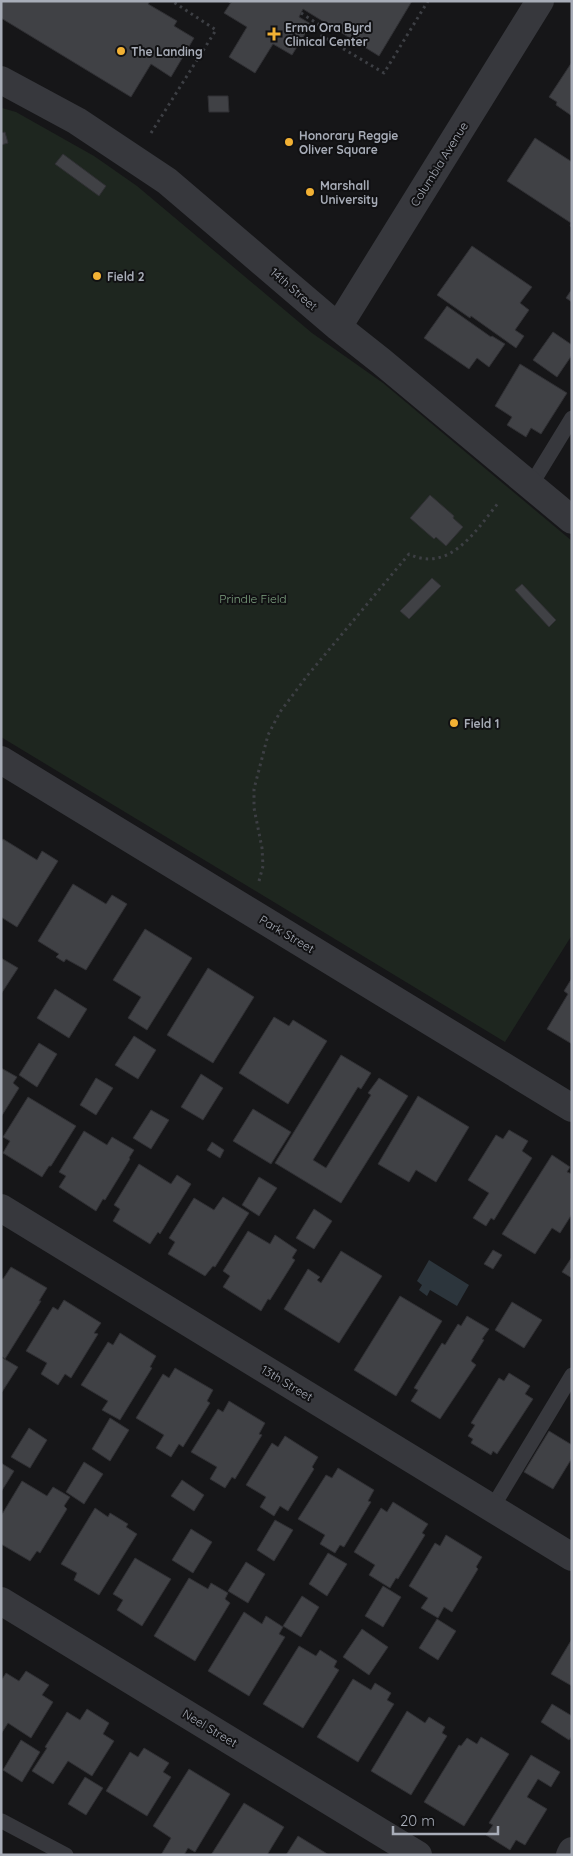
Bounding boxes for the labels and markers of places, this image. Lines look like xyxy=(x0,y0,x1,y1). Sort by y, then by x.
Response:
place label: Erma Ora Byrd Clinical Center xyxy=(285,20,372,49)
marker: Erma Ora Byrd Clinical Center xyxy=(267,27,281,41)
place label: The Landing xyxy=(131,44,203,59)
marker: The Landing xyxy=(115,45,127,57)
place label: Honorary Reggie Oliver Square xyxy=(299,128,398,157)
marker: Honorary Reggie Oliver Square xyxy=(283,136,295,148)
place label: Marshall University xyxy=(320,178,378,207)
marker: Marshall University xyxy=(304,186,316,198)
place label: Field 2 xyxy=(107,269,145,284)
marker: Field 2 xyxy=(91,270,103,282)
place label: Field 1 xyxy=(464,716,499,731)
marker: Field 1 xyxy=(448,717,460,729)

